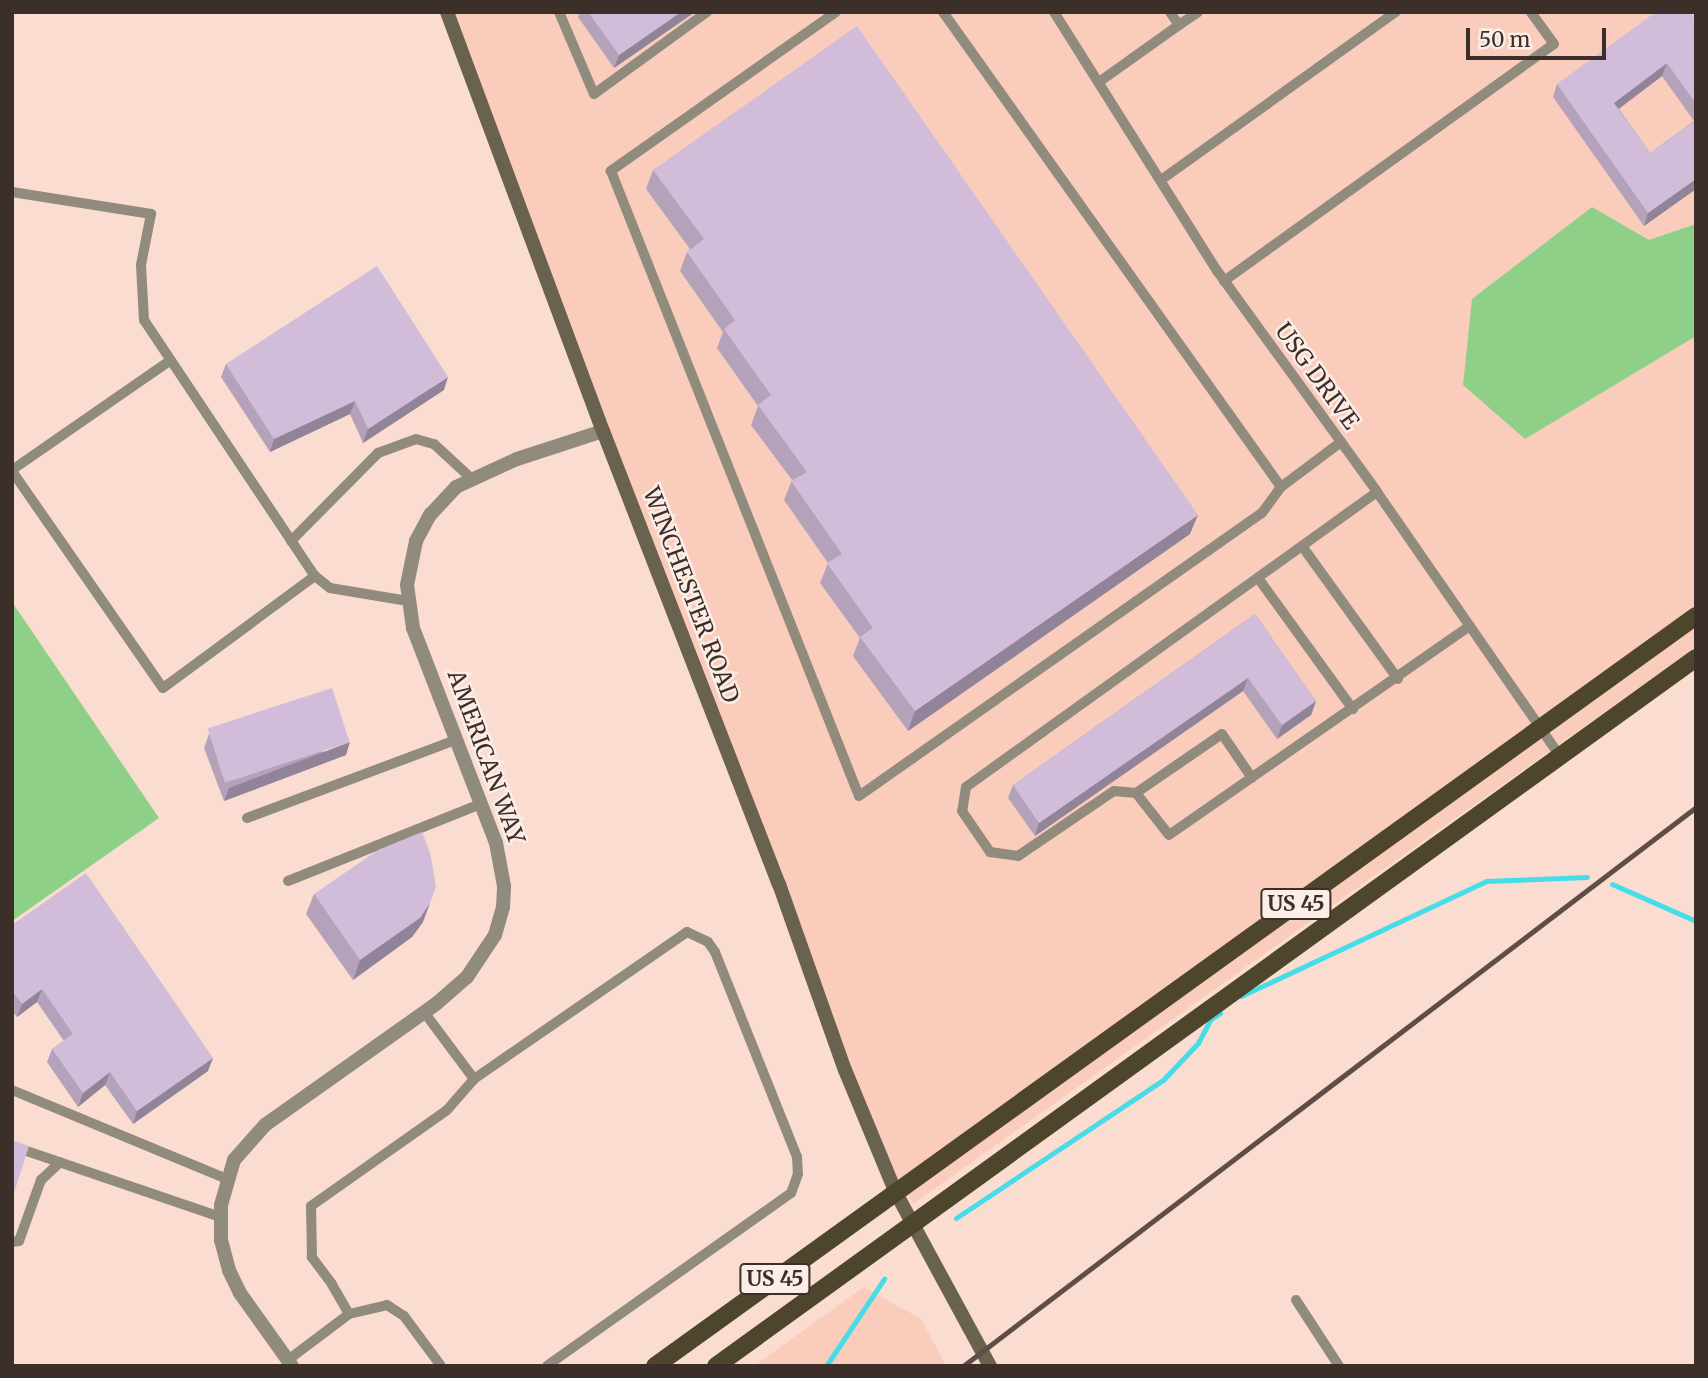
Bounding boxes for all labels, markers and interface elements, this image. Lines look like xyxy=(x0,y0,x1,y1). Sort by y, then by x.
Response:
scale bar xyxy=(1470,14,1610,58)
text: 50 m xyxy=(1479,26,1530,53)
street label: USG DRIVE xyxy=(1269,318,1365,434)
street label: WINCHESTER ROAD xyxy=(637,483,745,707)
street label: AMERICAN WAY xyxy=(442,666,530,848)
road number: US 45 xyxy=(1259,886,1333,922)
road number: US 45 xyxy=(738,1262,812,1296)

